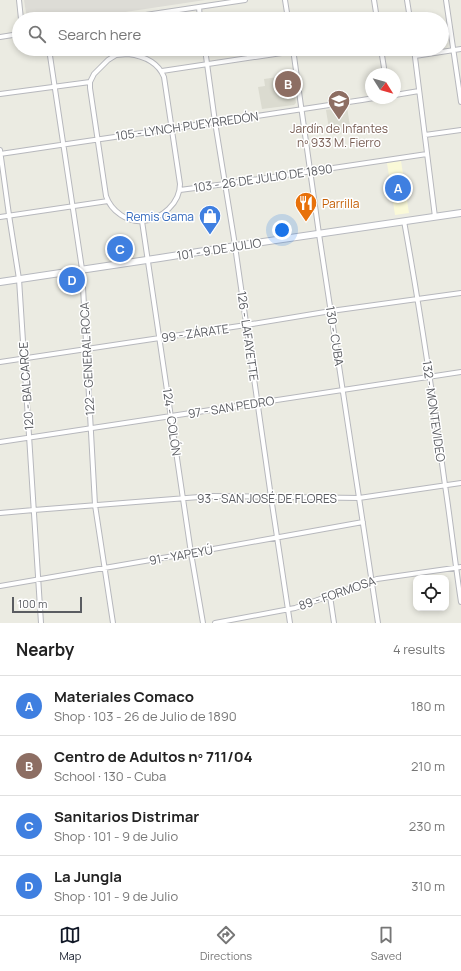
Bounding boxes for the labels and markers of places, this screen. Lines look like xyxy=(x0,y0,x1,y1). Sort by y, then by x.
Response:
pin: B xyxy=(275,69,301,99)
school or university icon: Jardín de Infantes nº 933 M. Fierro xyxy=(326,88,352,121)
place label: Jardín de Infantes nº 933 M. Fierro xyxy=(290,120,388,151)
pin: A xyxy=(385,173,411,203)
restaurant icon: Parrilla xyxy=(293,190,319,223)
place label: Parrilla xyxy=(322,195,359,212)
shop icon: Remis Gama xyxy=(197,203,223,236)
place label: Remis Gama xyxy=(126,208,194,225)
pin: C xyxy=(107,234,133,264)
pin: D xyxy=(59,265,85,295)

